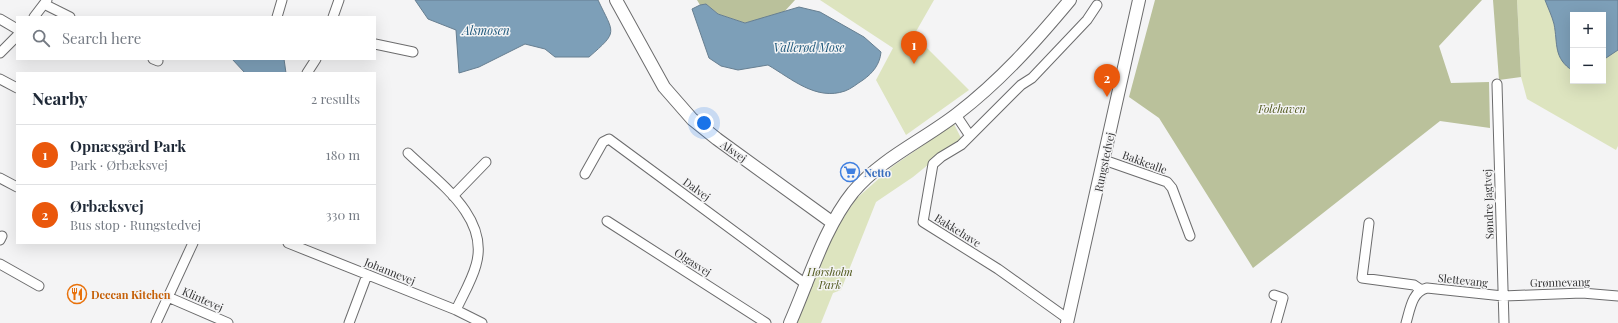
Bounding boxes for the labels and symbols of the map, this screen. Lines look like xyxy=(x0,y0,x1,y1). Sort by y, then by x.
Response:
water label: Alsmosen xyxy=(460,22,510,38)
pin: 1 xyxy=(901,31,927,64)
water label: Vallerød Mose xyxy=(773,39,845,55)
pin: 2 xyxy=(1094,64,1120,97)
park label: Folehaven xyxy=(1257,101,1306,116)
your location xyxy=(694,113,714,133)
street label: Rungstedvej xyxy=(1090,131,1118,193)
street label: Alsvej xyxy=(717,136,750,166)
street label: Bakkealle xyxy=(1121,147,1170,177)
supermarket icon: Netto xyxy=(839,161,861,183)
place label: Netto xyxy=(864,165,891,180)
street label: Søndre Jagtvej xyxy=(1479,169,1497,239)
street label: Dalvej xyxy=(680,174,714,204)
street label: Bakkehave xyxy=(932,210,984,250)
street label: Olgasvej xyxy=(672,245,714,280)
street label: Johannevej xyxy=(361,254,418,288)
park label: Hørsholm Park xyxy=(806,264,853,292)
street label: Slettevang xyxy=(1437,270,1489,290)
street label: Grønnevang xyxy=(1530,274,1590,290)
restaurant icon: Deccan Kitchen xyxy=(66,283,88,305)
street label: Klintevej xyxy=(180,283,226,315)
place label: Deccan Kitchen xyxy=(91,287,171,302)

